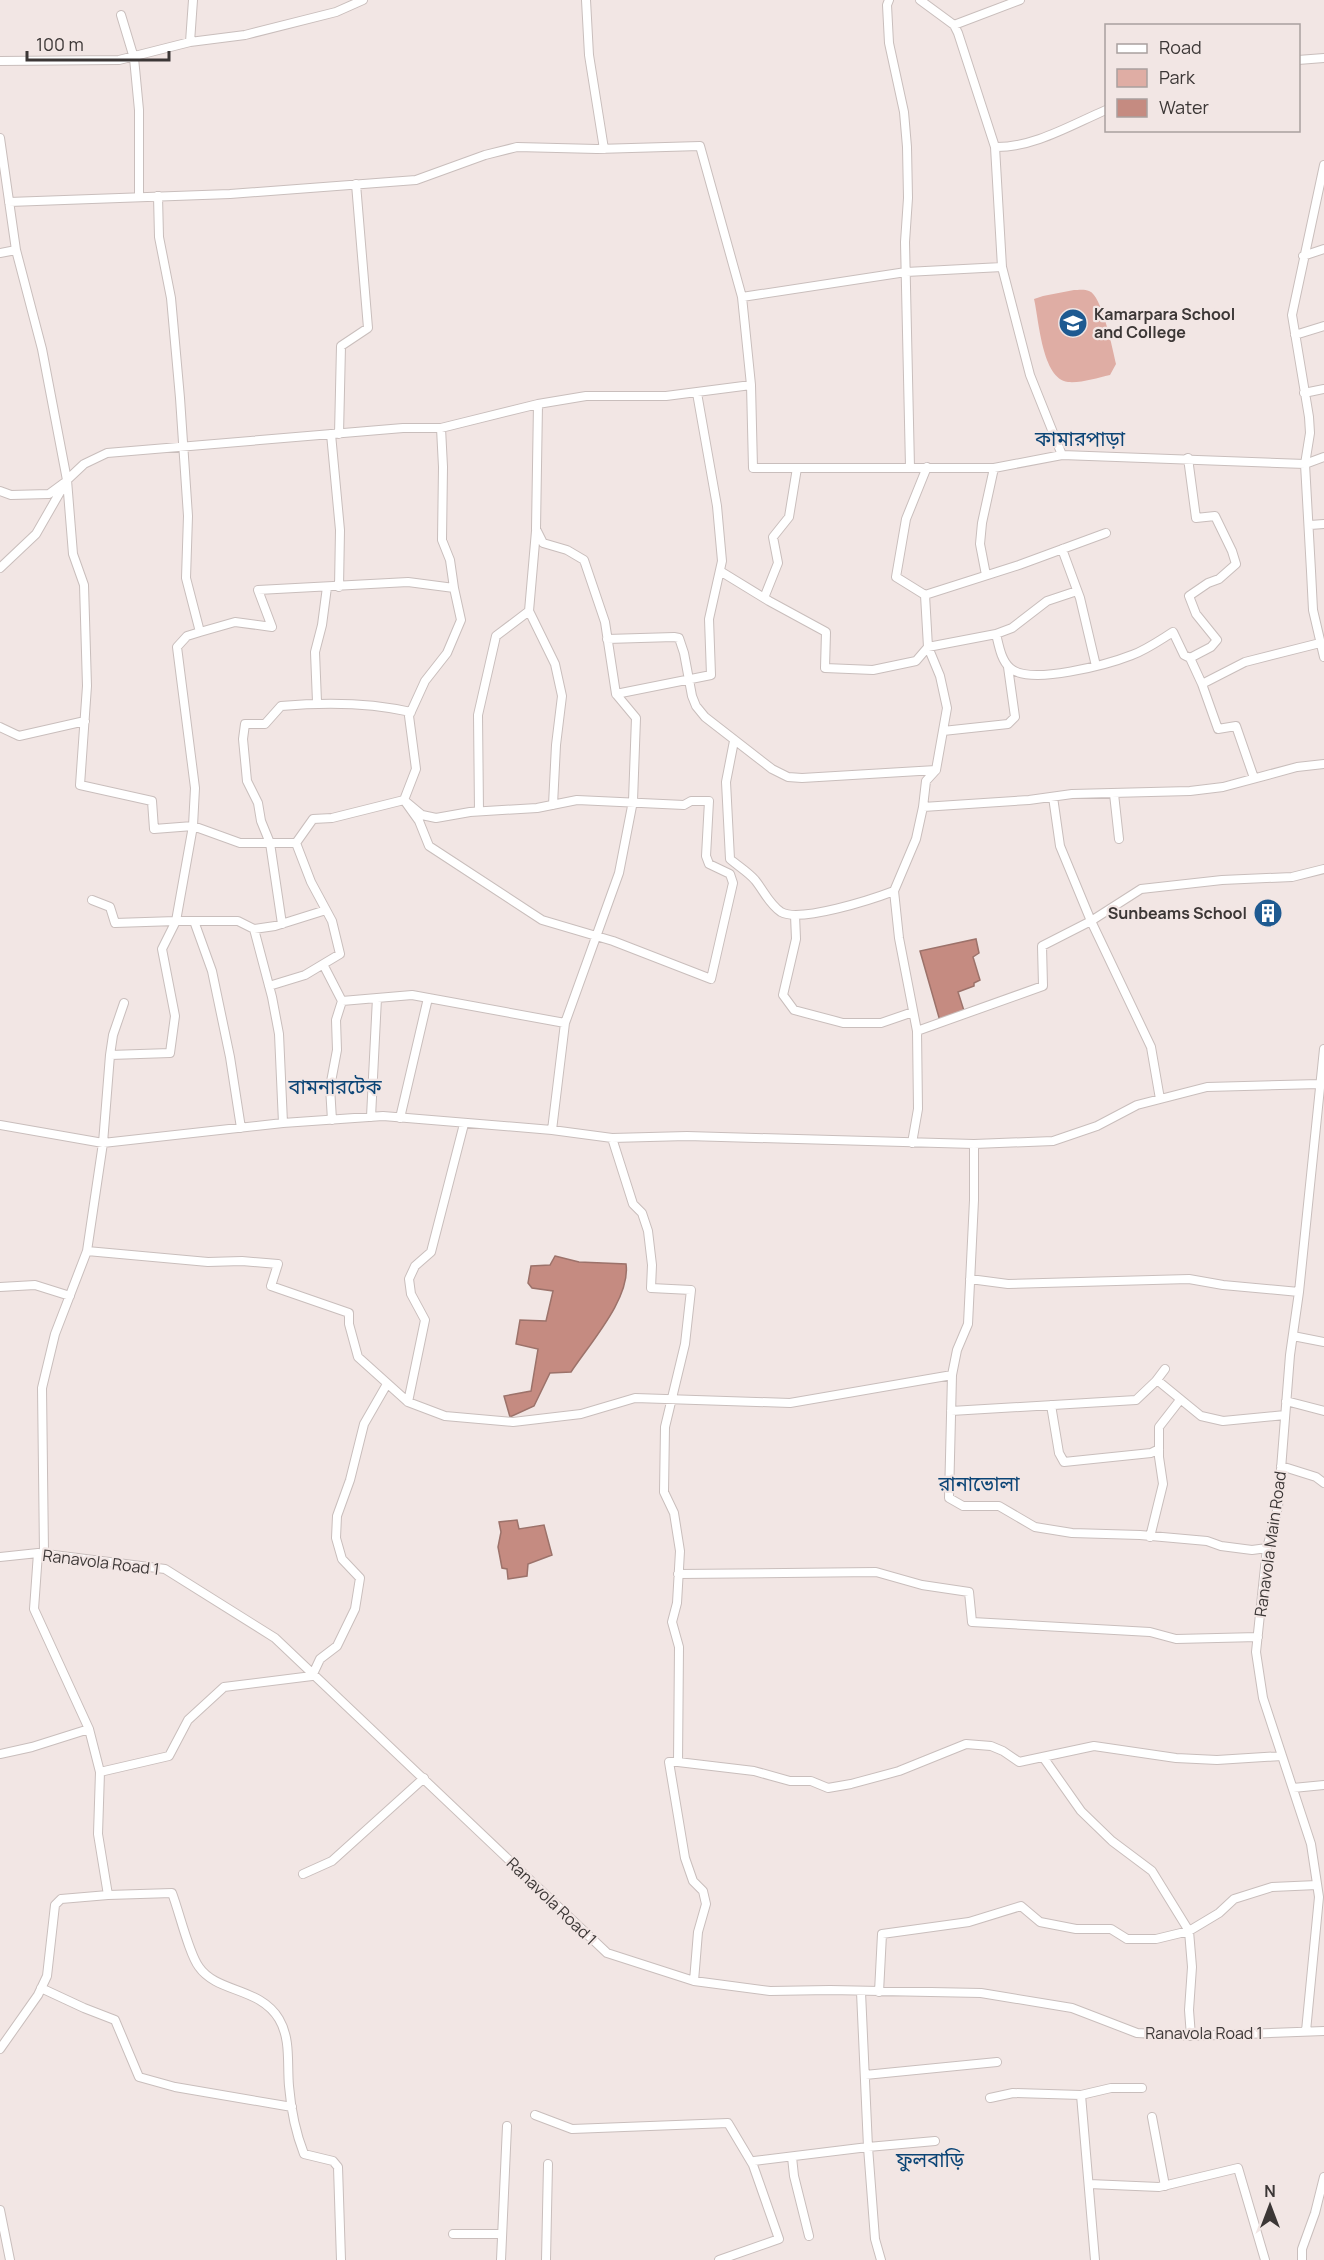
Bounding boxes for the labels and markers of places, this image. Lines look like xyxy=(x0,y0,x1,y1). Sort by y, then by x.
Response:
place label: Kamarpara School and College xyxy=(1094,303,1235,343)
school or university icon: Kamarpara School and College xyxy=(1057,307,1089,339)
building icon: Sunbeams School xyxy=(1252,897,1284,929)
place label: Sunbeams School xyxy=(1108,902,1247,924)

